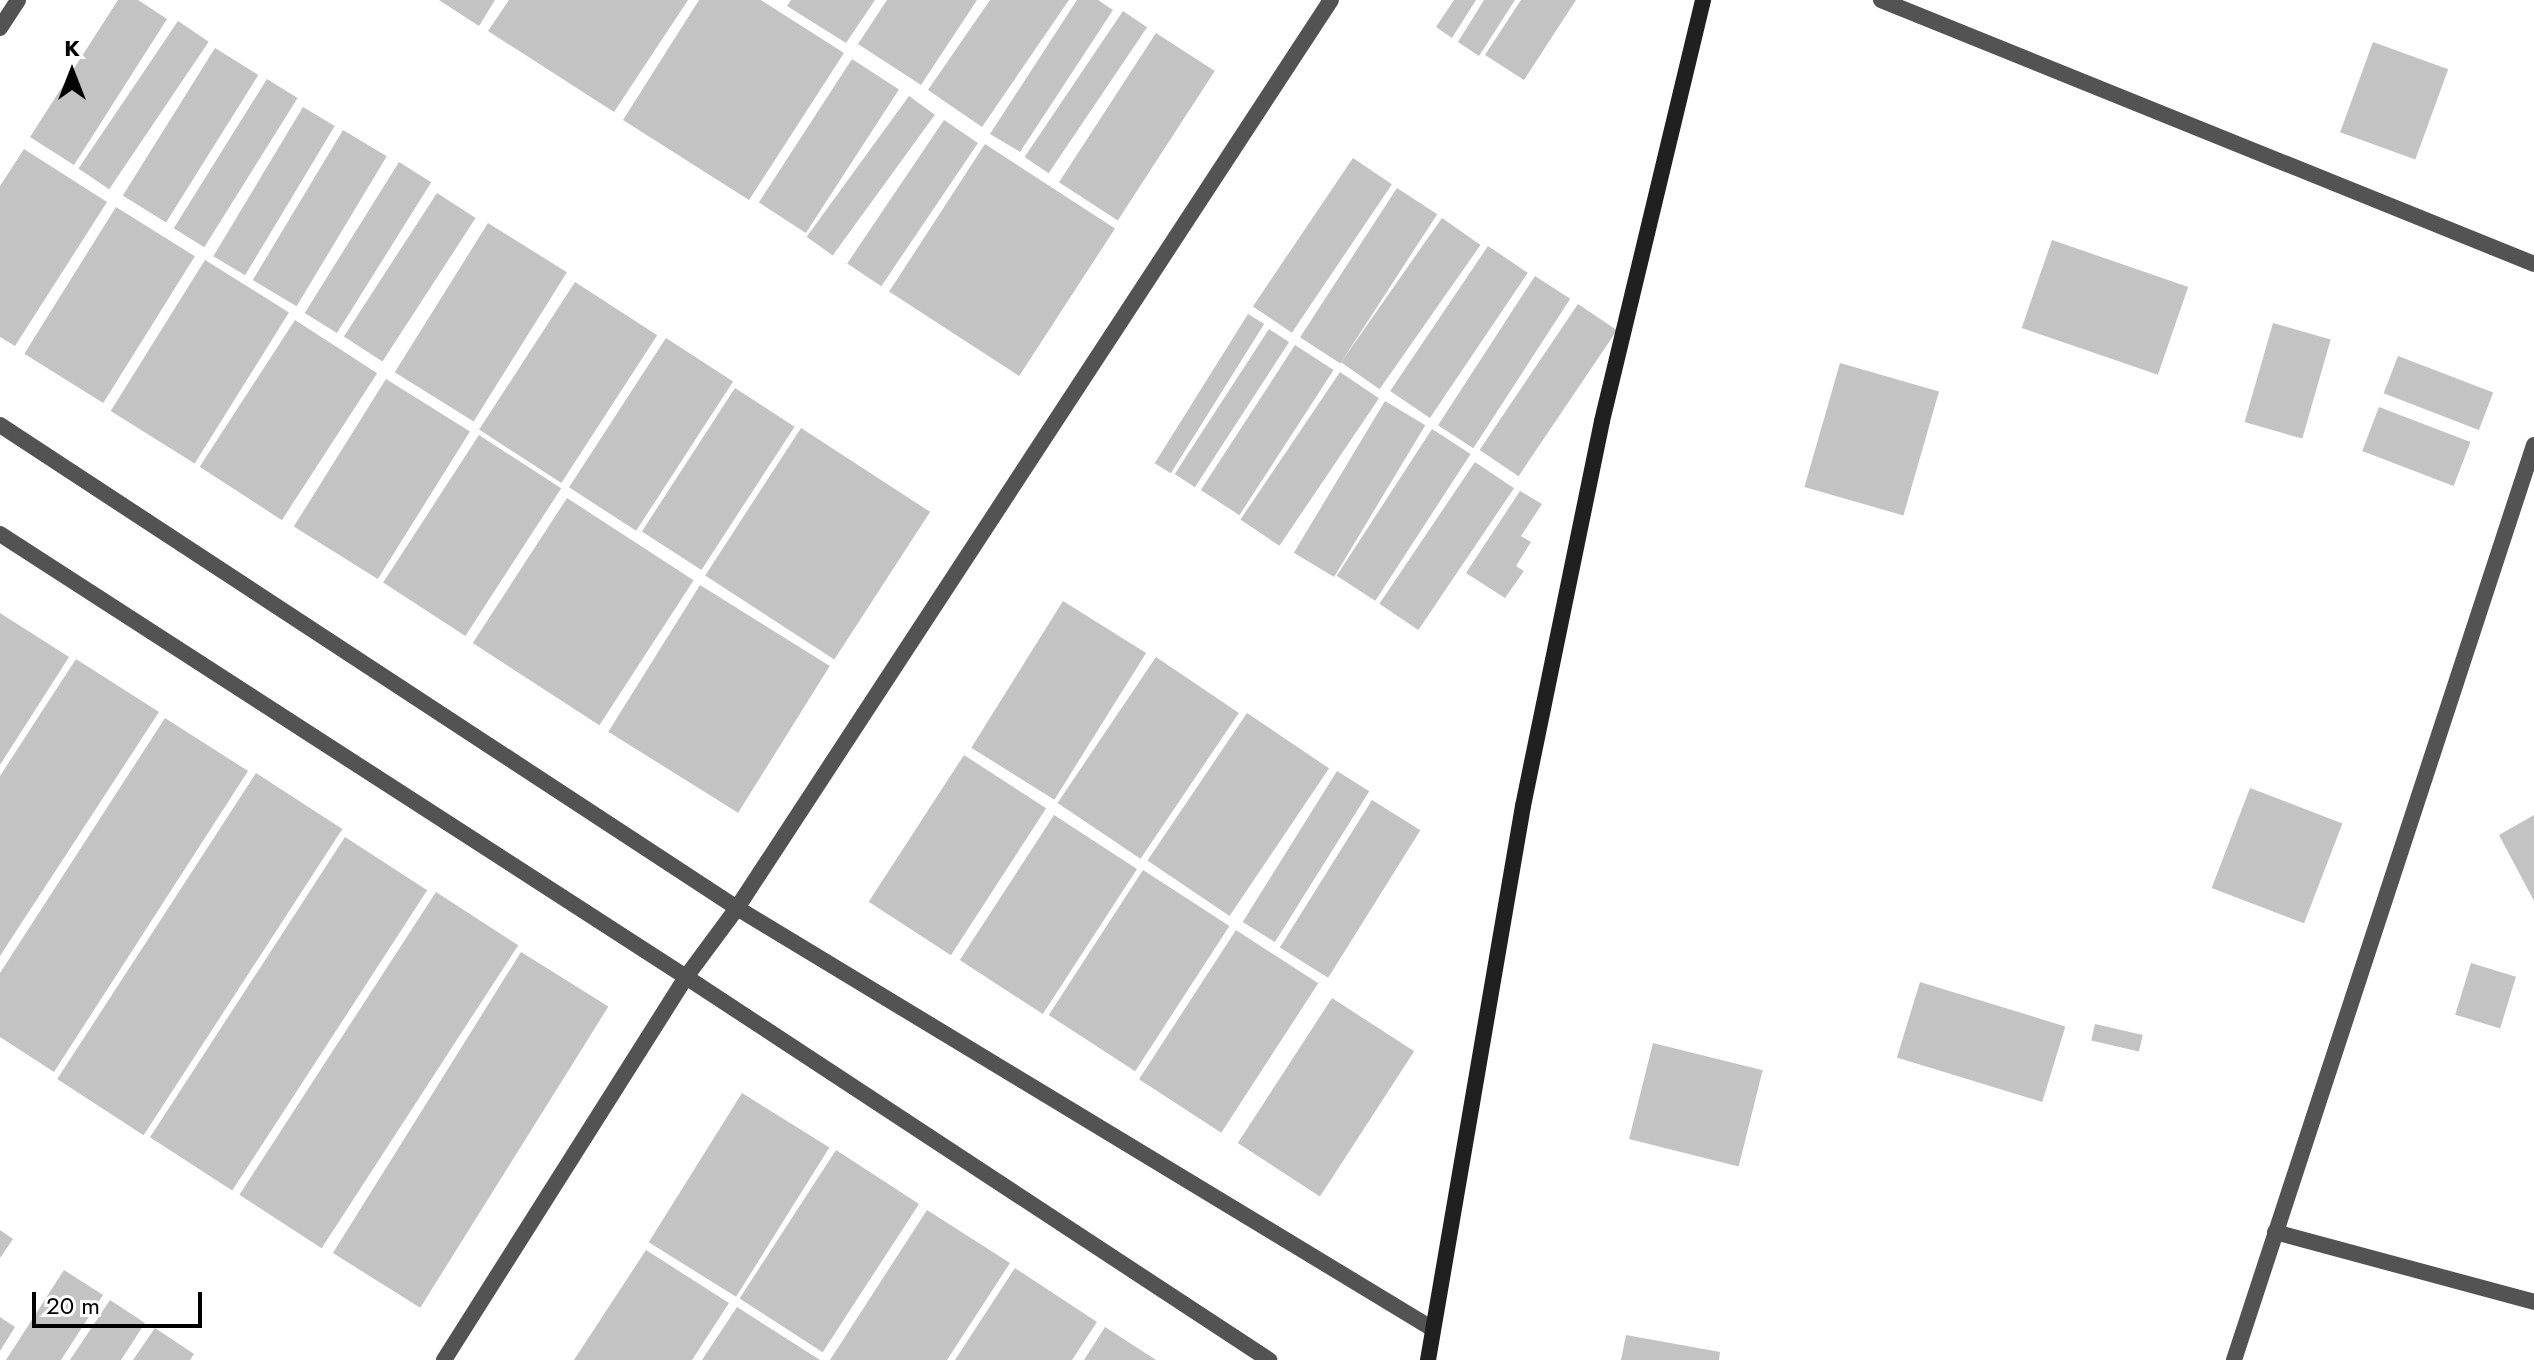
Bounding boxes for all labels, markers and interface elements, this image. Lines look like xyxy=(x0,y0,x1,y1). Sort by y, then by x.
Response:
north arrow xyxy=(32,32,112,112)
text: K xyxy=(64,32,80,64)
scale bar xyxy=(36,1276,206,1326)
text: 20 m xyxy=(46,1288,100,1323)

